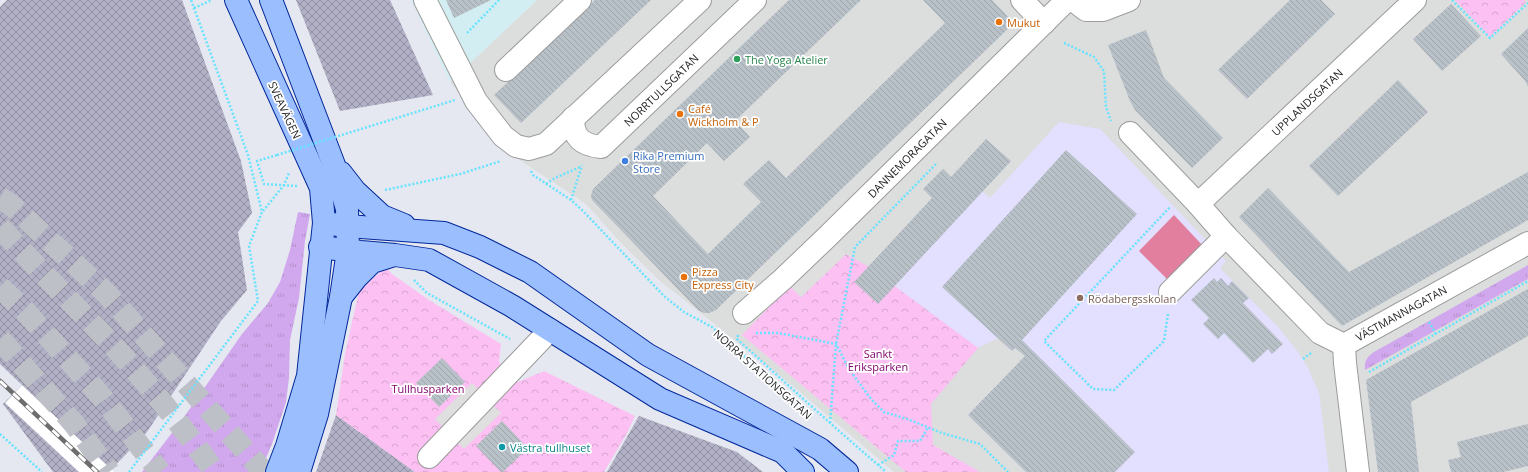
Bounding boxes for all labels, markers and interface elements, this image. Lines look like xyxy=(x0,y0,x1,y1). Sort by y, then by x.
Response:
place label: Mukut xyxy=(1007,15,1040,30)
marker: Mukut xyxy=(994,17,1004,27)
street label: NORRTULLSGATAN xyxy=(620,50,702,130)
place label: The Yoga Atelier xyxy=(745,52,828,67)
marker: The Yoga Atelier xyxy=(732,54,742,64)
street label: UPPLANDSGATAN xyxy=(1268,65,1346,139)
street label: SVEAVÄGEN xyxy=(265,79,305,141)
place label: Café Wickholm & P xyxy=(688,101,759,129)
marker: Café Wickholm & P xyxy=(675,109,685,119)
street label: DANNEMORAGATAN xyxy=(864,115,950,201)
place label: Rika Premium Store xyxy=(633,148,705,176)
marker: Rika Premium Store xyxy=(620,156,630,166)
place label: Pizza Express City xyxy=(692,264,754,292)
marker: Pizza Express City xyxy=(679,272,689,282)
street label: VÄSTMANNAGATAN xyxy=(1353,282,1449,344)
place label: Rödabergsskolan xyxy=(1088,291,1176,306)
marker: Rödabergsskolan xyxy=(1075,293,1085,303)
street label: NORRA STATIONSGATAN xyxy=(711,326,815,422)
park label: Sankt Eriksparken xyxy=(848,346,908,374)
park label: Tullhusparken xyxy=(391,381,465,396)
place label: Västra tullhuset xyxy=(510,440,590,455)
marker: Västra tullhuset xyxy=(497,442,507,452)

